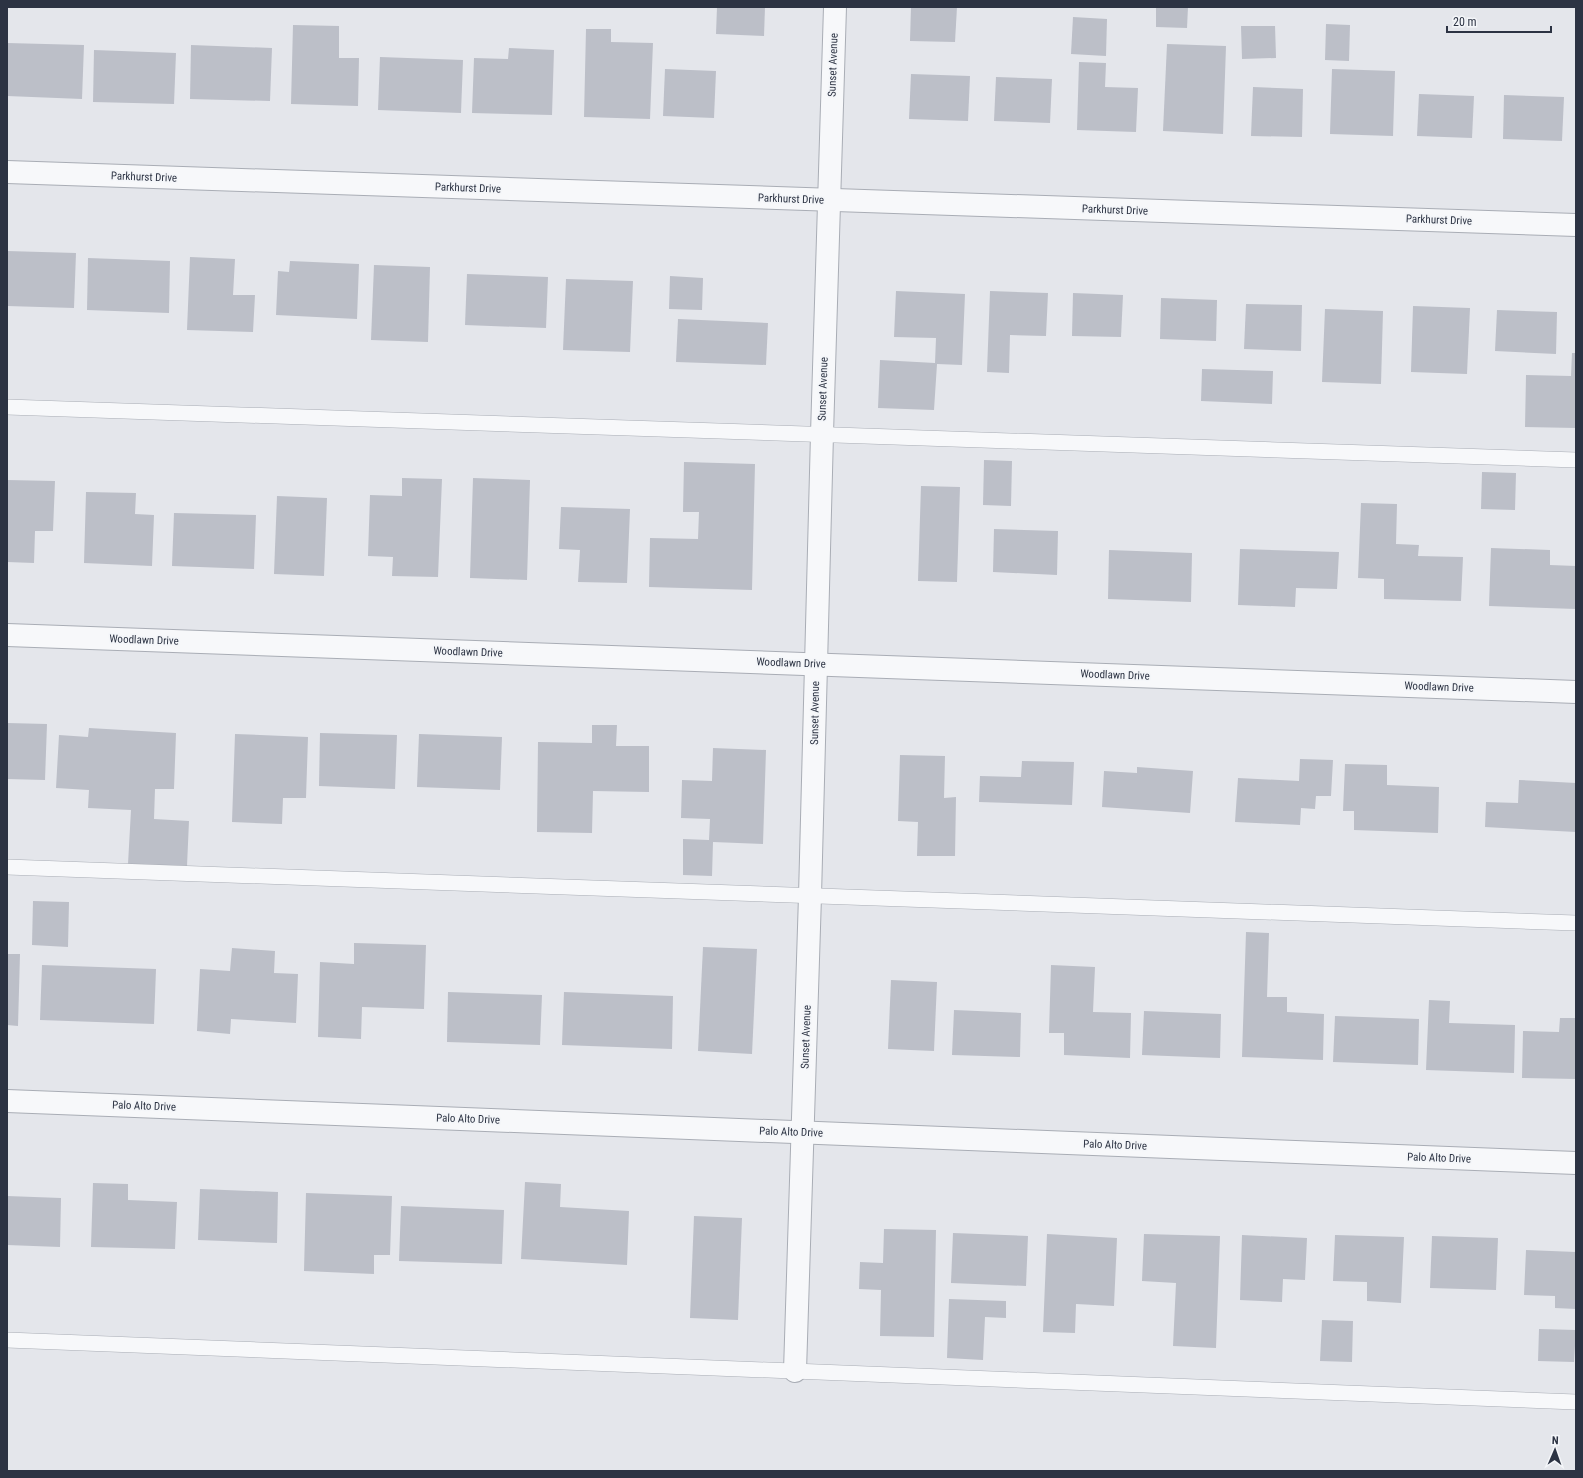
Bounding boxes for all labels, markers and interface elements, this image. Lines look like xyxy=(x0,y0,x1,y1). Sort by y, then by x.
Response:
scale bar xyxy=(1447,8,1551,34)
text: 20 m xyxy=(1453,15,1477,29)
street label: Sunset Avenue xyxy=(825,33,841,97)
street label: Parkhurst Drive xyxy=(111,169,177,185)
street label: Parkhurst Drive xyxy=(435,180,501,196)
street label: Parkhurst Drive xyxy=(758,191,824,207)
street label: Parkhurst Drive xyxy=(1082,202,1148,218)
street label: Parkhurst Drive xyxy=(1406,212,1472,228)
street label: Sunset Avenue xyxy=(815,357,831,421)
street label: Woodlawn Drive xyxy=(109,632,179,648)
street label: Woodlawn Drive xyxy=(433,644,503,660)
street label: Woodlawn Drive xyxy=(756,655,826,671)
street label: Woodlawn Drive xyxy=(1080,667,1150,683)
street label: Woodlawn Drive xyxy=(1404,679,1474,695)
street label: Sunset Avenue xyxy=(808,681,822,745)
street label: Sunset Avenue xyxy=(798,1005,814,1069)
street label: Palo Alto Drive xyxy=(112,1098,176,1114)
street label: Palo Alto Drive xyxy=(436,1111,500,1127)
street label: Palo Alto Drive xyxy=(759,1124,823,1140)
street label: Palo Alto Drive xyxy=(1083,1137,1147,1153)
street label: Palo Alto Drive xyxy=(1407,1150,1471,1166)
north arrow xyxy=(1535,1430,1575,1470)
text: N xyxy=(1552,1434,1559,1447)

